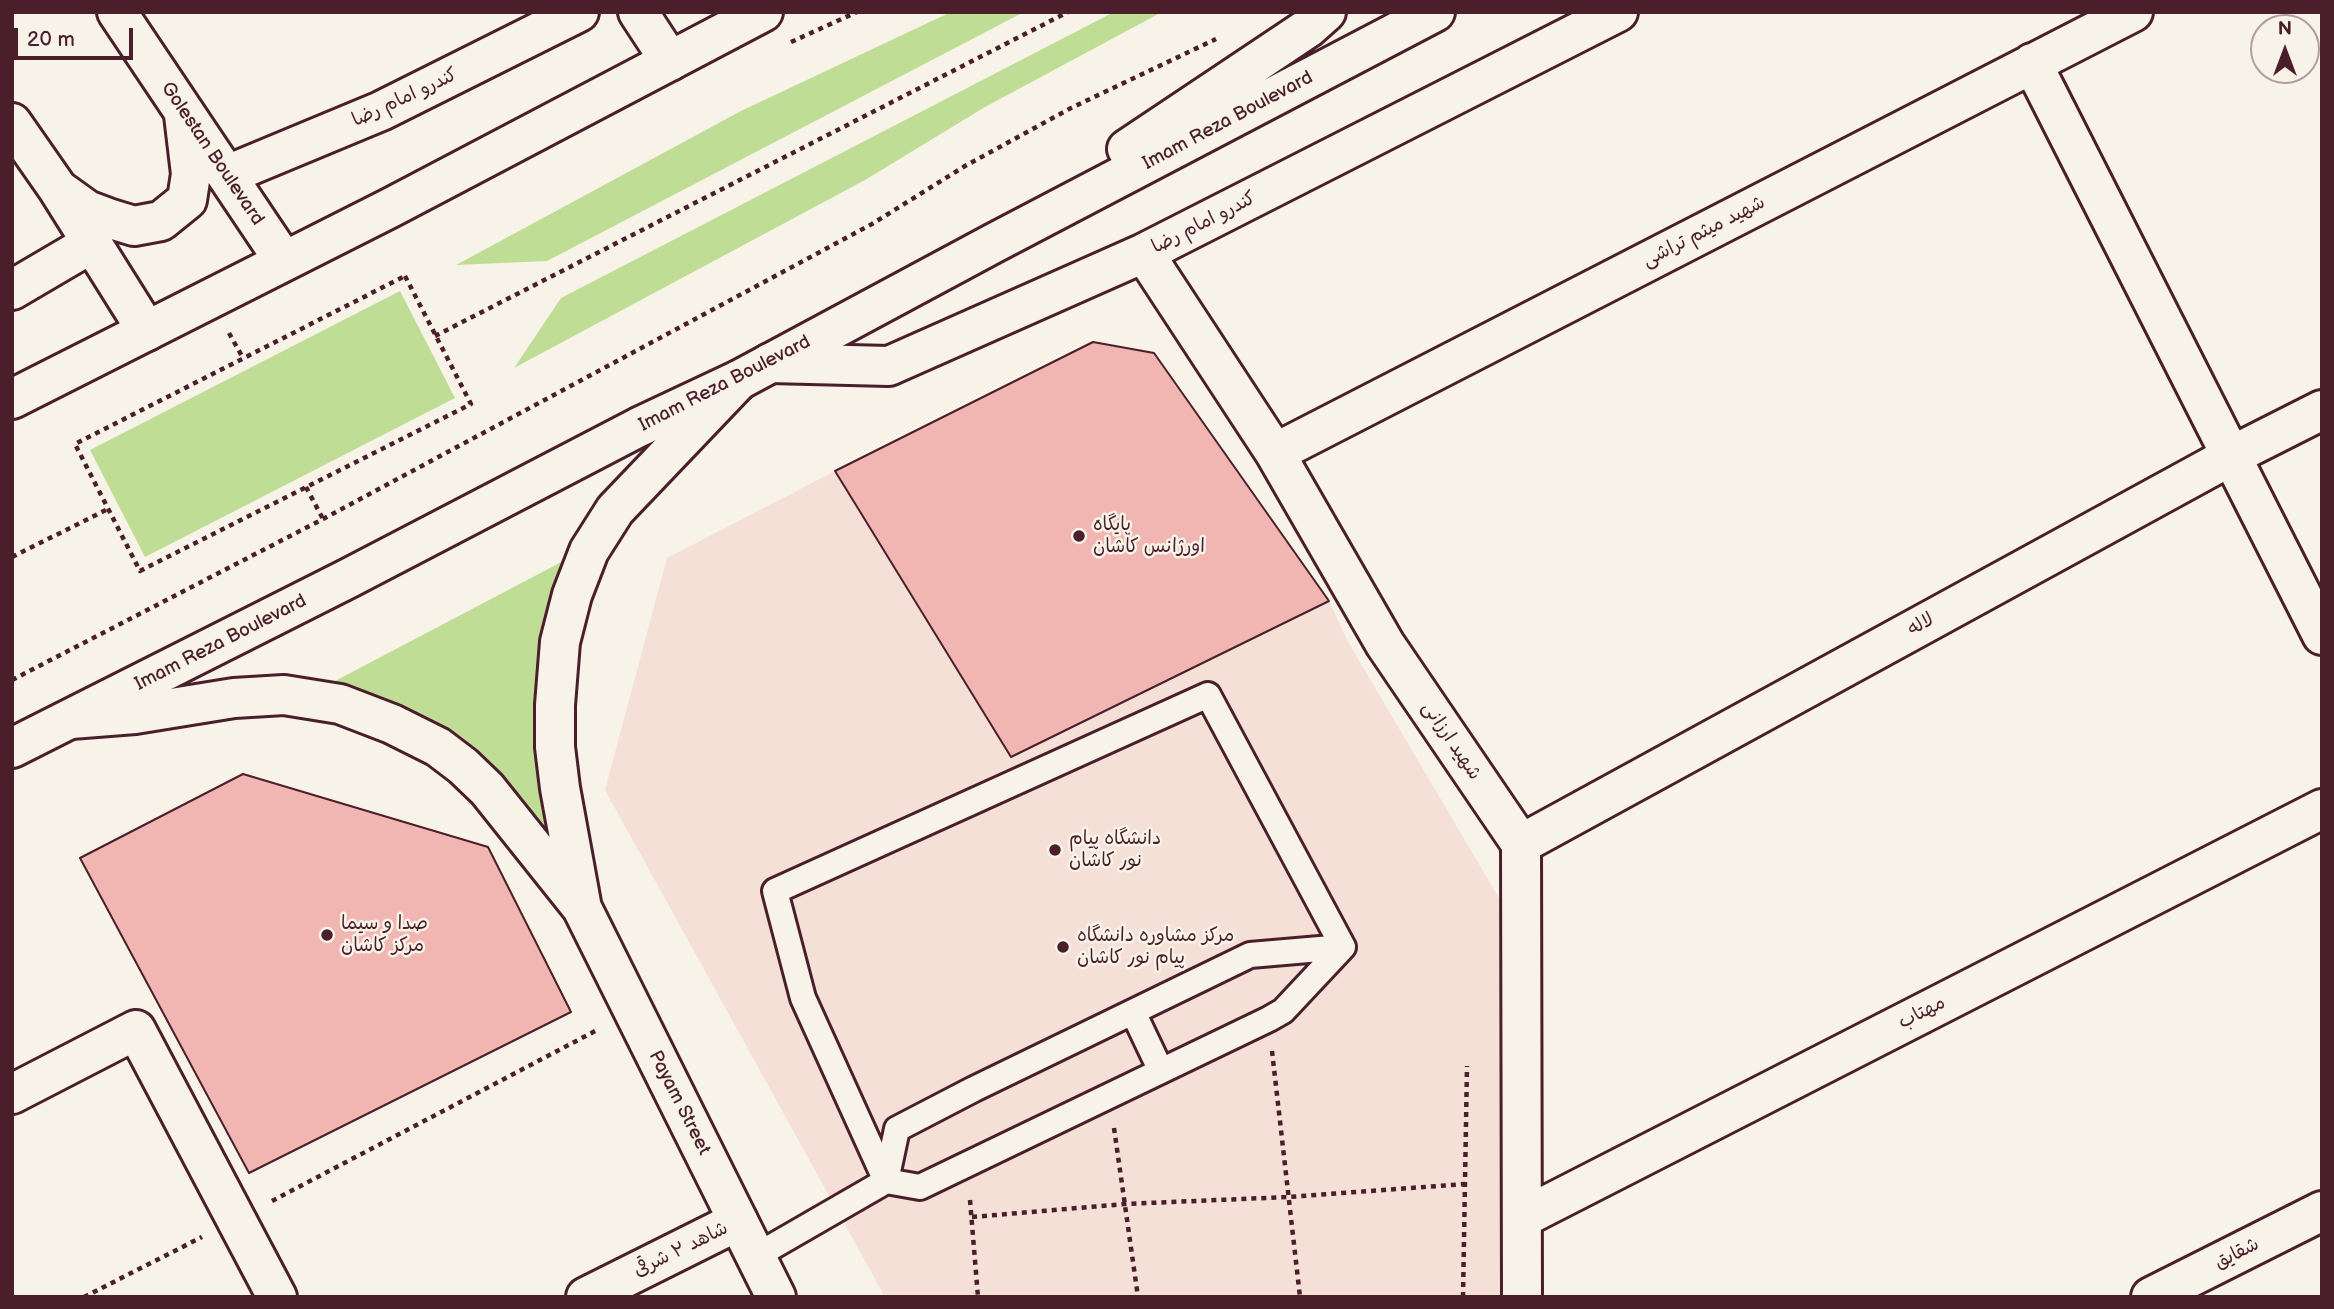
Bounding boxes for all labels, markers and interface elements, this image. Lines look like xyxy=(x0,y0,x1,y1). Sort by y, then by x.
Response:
scale bar xyxy=(18,14,136,58)
north arrow xyxy=(2250,14,2320,84)
text: N xyxy=(2278,18,2292,41)
text: 20 m xyxy=(27,27,75,52)
street label: کندرو امام رضا xyxy=(349,64,461,132)
street label: Imam Reza Boulevard xyxy=(1139,67,1317,175)
street label: Golestan Boulevard xyxy=(156,78,268,230)
street label: کندرو امام رضا xyxy=(1148,187,1260,259)
street label: شهید میثم تراشی xyxy=(1639,191,1769,273)
street label: Imam Reza Boulevard xyxy=(636,331,814,437)
place label: پایگاه اورژانس کاشان xyxy=(1093,514,1205,558)
marker: پایگاه اورژانس کاشان xyxy=(1071,528,1087,544)
street label: Imam Reza Boulevard xyxy=(132,590,310,696)
street label: لاله xyxy=(1904,609,1938,641)
street label: شهید ارزانی xyxy=(1416,697,1486,785)
place label: دانشگاه پیام نور کاشان xyxy=(1069,828,1161,872)
marker: دانشگاه پیام نور کاشان xyxy=(1047,842,1063,858)
place label: صدا و سیما مرکز کاشان xyxy=(341,913,428,957)
place label: مرکز مشاوره دانشگاه پیام نور کاشان xyxy=(1077,925,1234,969)
marker: صدا و سیما مرکز کاشان xyxy=(319,927,335,943)
marker: مرکز مشاوره دانشگاه پیام نور کاشان xyxy=(1055,939,1071,955)
street label: مهتاب xyxy=(1895,992,1949,1034)
street label: Payam Street xyxy=(643,1047,715,1159)
street label: شاهد ۲ شرقی xyxy=(630,1217,732,1283)
street label: شقایق xyxy=(2211,1233,2263,1275)

